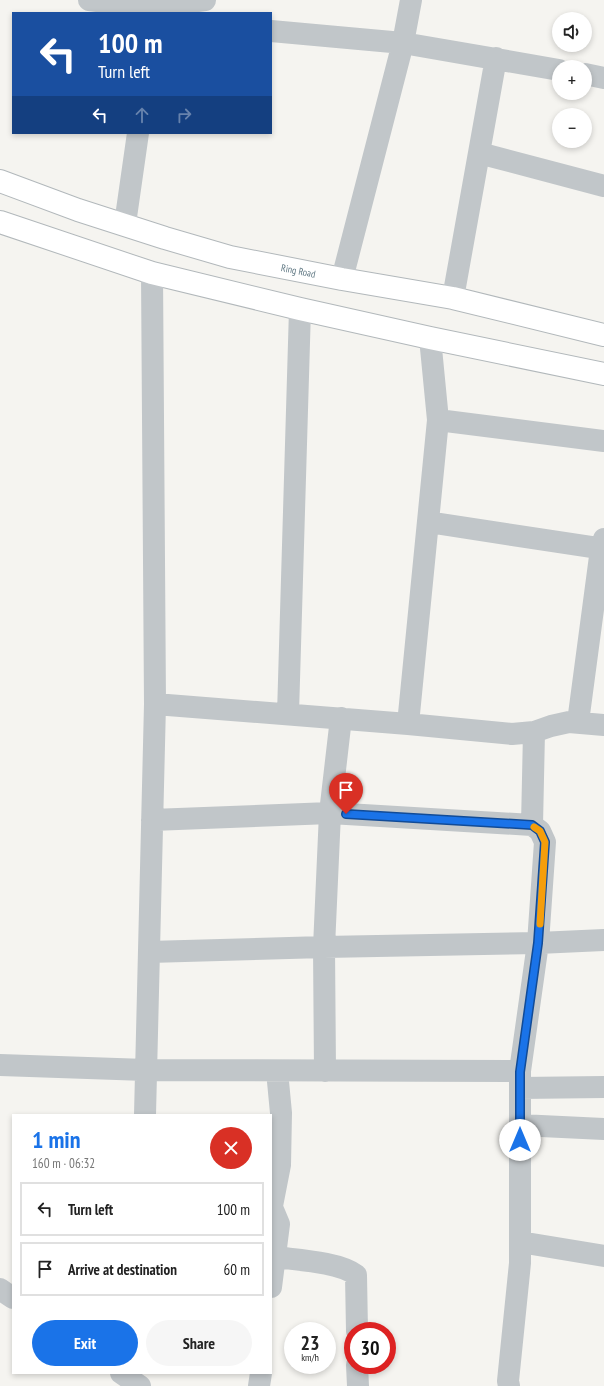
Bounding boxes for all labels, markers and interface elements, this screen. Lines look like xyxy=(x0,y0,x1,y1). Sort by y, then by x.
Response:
map controls xyxy=(552,12,592,148)
button: sound xyxy=(552,12,592,52)
text: 100 m xyxy=(98,24,162,61)
icon: left xyxy=(32,28,84,80)
text: Turn left xyxy=(98,60,150,83)
button: + xyxy=(552,60,592,100)
icon: left xyxy=(89,104,111,126)
icon: ahead xyxy=(131,104,153,126)
icon: right xyxy=(173,104,195,126)
button: − xyxy=(552,108,592,148)
street label: Ring Road xyxy=(280,261,317,281)
pin xyxy=(329,773,363,814)
icon: arrive xyxy=(335,779,357,801)
position arrow xyxy=(499,1119,541,1161)
text: 1 min xyxy=(32,1124,80,1155)
button: close xyxy=(210,1127,252,1169)
text: 160 m · 06:32 xyxy=(32,1155,95,1172)
icon: left xyxy=(34,1198,56,1220)
text: Turn left xyxy=(68,1200,113,1219)
text: 100 m xyxy=(217,1200,250,1219)
icon: arrive xyxy=(34,1258,56,1280)
text: Arrive at destination xyxy=(68,1260,177,1279)
text: 60 m xyxy=(224,1260,250,1279)
button: Exit xyxy=(32,1320,138,1366)
button: Share xyxy=(146,1320,252,1366)
speed limit sign: 30 xyxy=(344,1322,396,1374)
text: 23 xyxy=(300,1330,320,1356)
text: km/h xyxy=(301,1351,319,1364)

